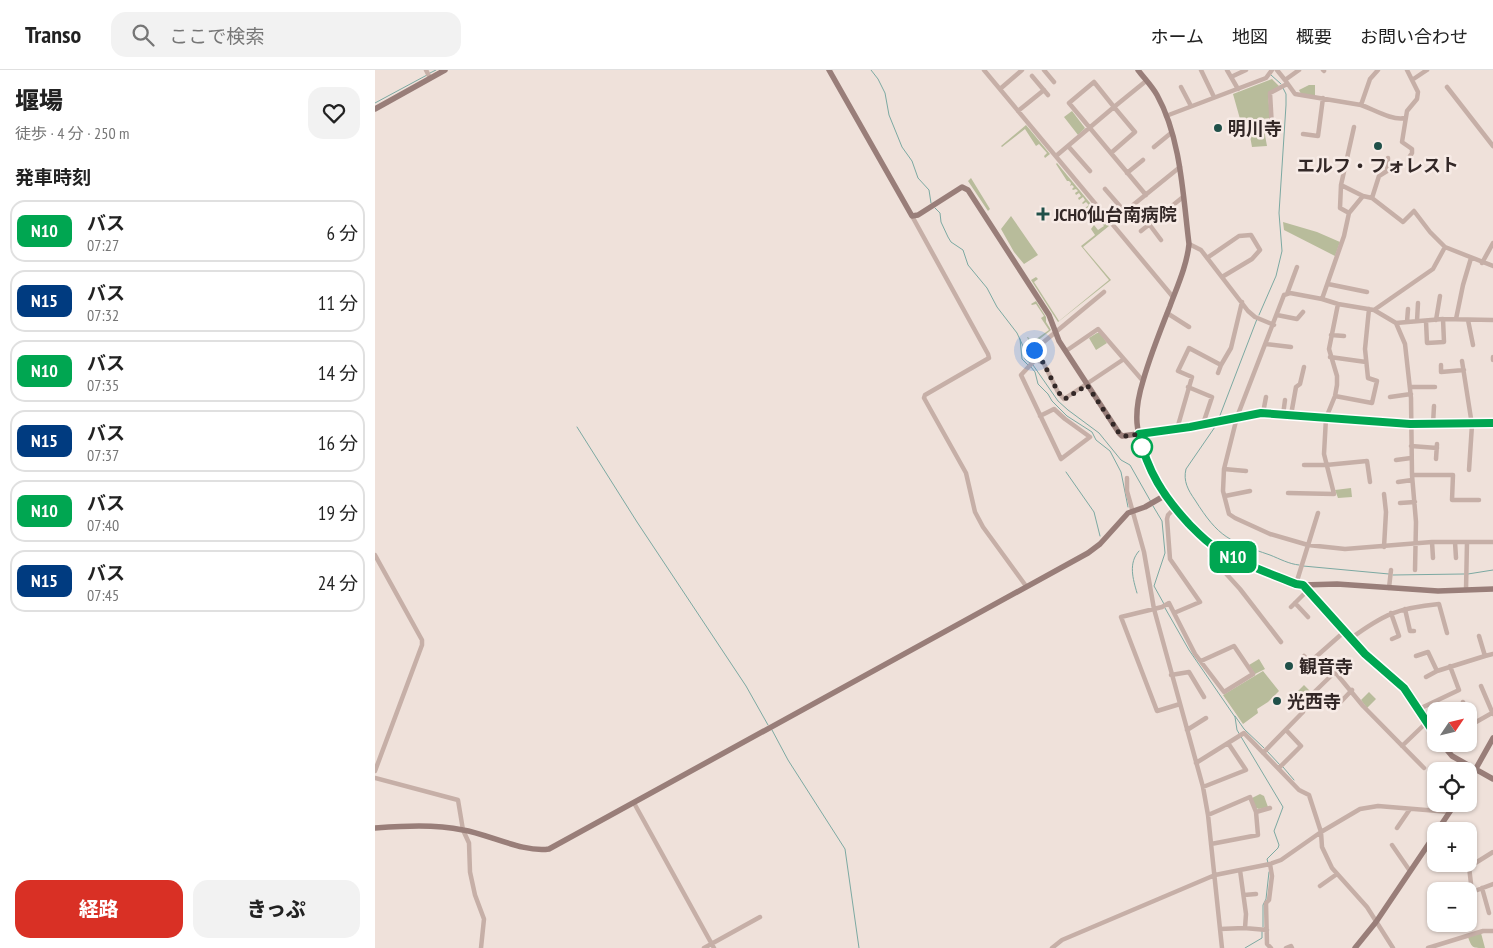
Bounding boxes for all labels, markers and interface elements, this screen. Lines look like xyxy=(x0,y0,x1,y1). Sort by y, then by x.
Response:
search box xyxy=(111,12,461,57)
text: Transo xyxy=(25,19,81,50)
icon: search xyxy=(129,21,157,49)
text: ここで検索 xyxy=(169,24,264,48)
text: ホーム xyxy=(1151,25,1204,48)
text: 地図 xyxy=(1232,25,1268,48)
text: 概要 xyxy=(1296,25,1332,48)
text: お問い合わせ xyxy=(1360,25,1468,48)
text: 堰場 xyxy=(15,85,63,116)
button: heart xyxy=(308,87,360,139)
place label: 明川寺 xyxy=(1228,117,1282,140)
marker: 明川寺 xyxy=(1212,122,1224,134)
text: 徒歩 · 4 分 · 250 m xyxy=(15,123,129,143)
marker: エルフ・フォレスト xyxy=(1372,140,1384,152)
place label: エルフ・フォレスト xyxy=(1297,154,1459,177)
text: 発車時刻 xyxy=(15,165,91,189)
place label: JCHO仙台南病院 xyxy=(1053,203,1177,226)
marker: JCHO仙台南病院 xyxy=(1036,207,1050,221)
text: バス xyxy=(87,211,125,235)
text: N10 xyxy=(31,219,58,242)
text: 6 分 xyxy=(326,221,358,245)
text: 07:27 xyxy=(87,235,119,255)
text: バス xyxy=(87,281,125,305)
text: N15 xyxy=(31,289,58,312)
text: 11 分 xyxy=(318,291,358,315)
text: 07:32 xyxy=(87,305,119,325)
your location xyxy=(1022,338,1047,363)
text: バス xyxy=(87,351,125,375)
text: N10 xyxy=(31,359,58,382)
text: 14 分 xyxy=(318,361,358,385)
text: 07:35 xyxy=(87,375,119,395)
text: バス xyxy=(87,421,125,445)
text: N15 xyxy=(31,429,58,452)
text: 16 分 xyxy=(318,431,358,455)
unlabelled marker xyxy=(1131,436,1153,458)
text: 07:37 xyxy=(87,445,119,465)
text: バス xyxy=(87,491,125,515)
text: N10 xyxy=(31,499,58,522)
text: 19 分 xyxy=(318,501,358,525)
text: 07:40 xyxy=(87,515,119,535)
line badge: N10 xyxy=(1204,541,1262,573)
text: N10 xyxy=(1220,545,1246,568)
text: バス xyxy=(87,561,125,585)
text: N15 xyxy=(31,569,58,592)
text: 24 分 xyxy=(318,571,358,595)
text: 07:45 xyxy=(87,585,119,605)
place label: 観音寺 xyxy=(1299,655,1353,678)
marker: 観音寺 xyxy=(1283,660,1295,672)
place label: 光西寺 xyxy=(1287,690,1341,713)
marker: 光西寺 xyxy=(1271,695,1283,707)
north arrow xyxy=(1427,702,1477,752)
map controls xyxy=(1427,702,1477,932)
button: locate xyxy=(1427,762,1477,812)
button: + xyxy=(1427,822,1477,872)
button: 経路 xyxy=(15,880,183,938)
button: きっぷ xyxy=(193,880,360,938)
button: − xyxy=(1427,882,1477,932)

